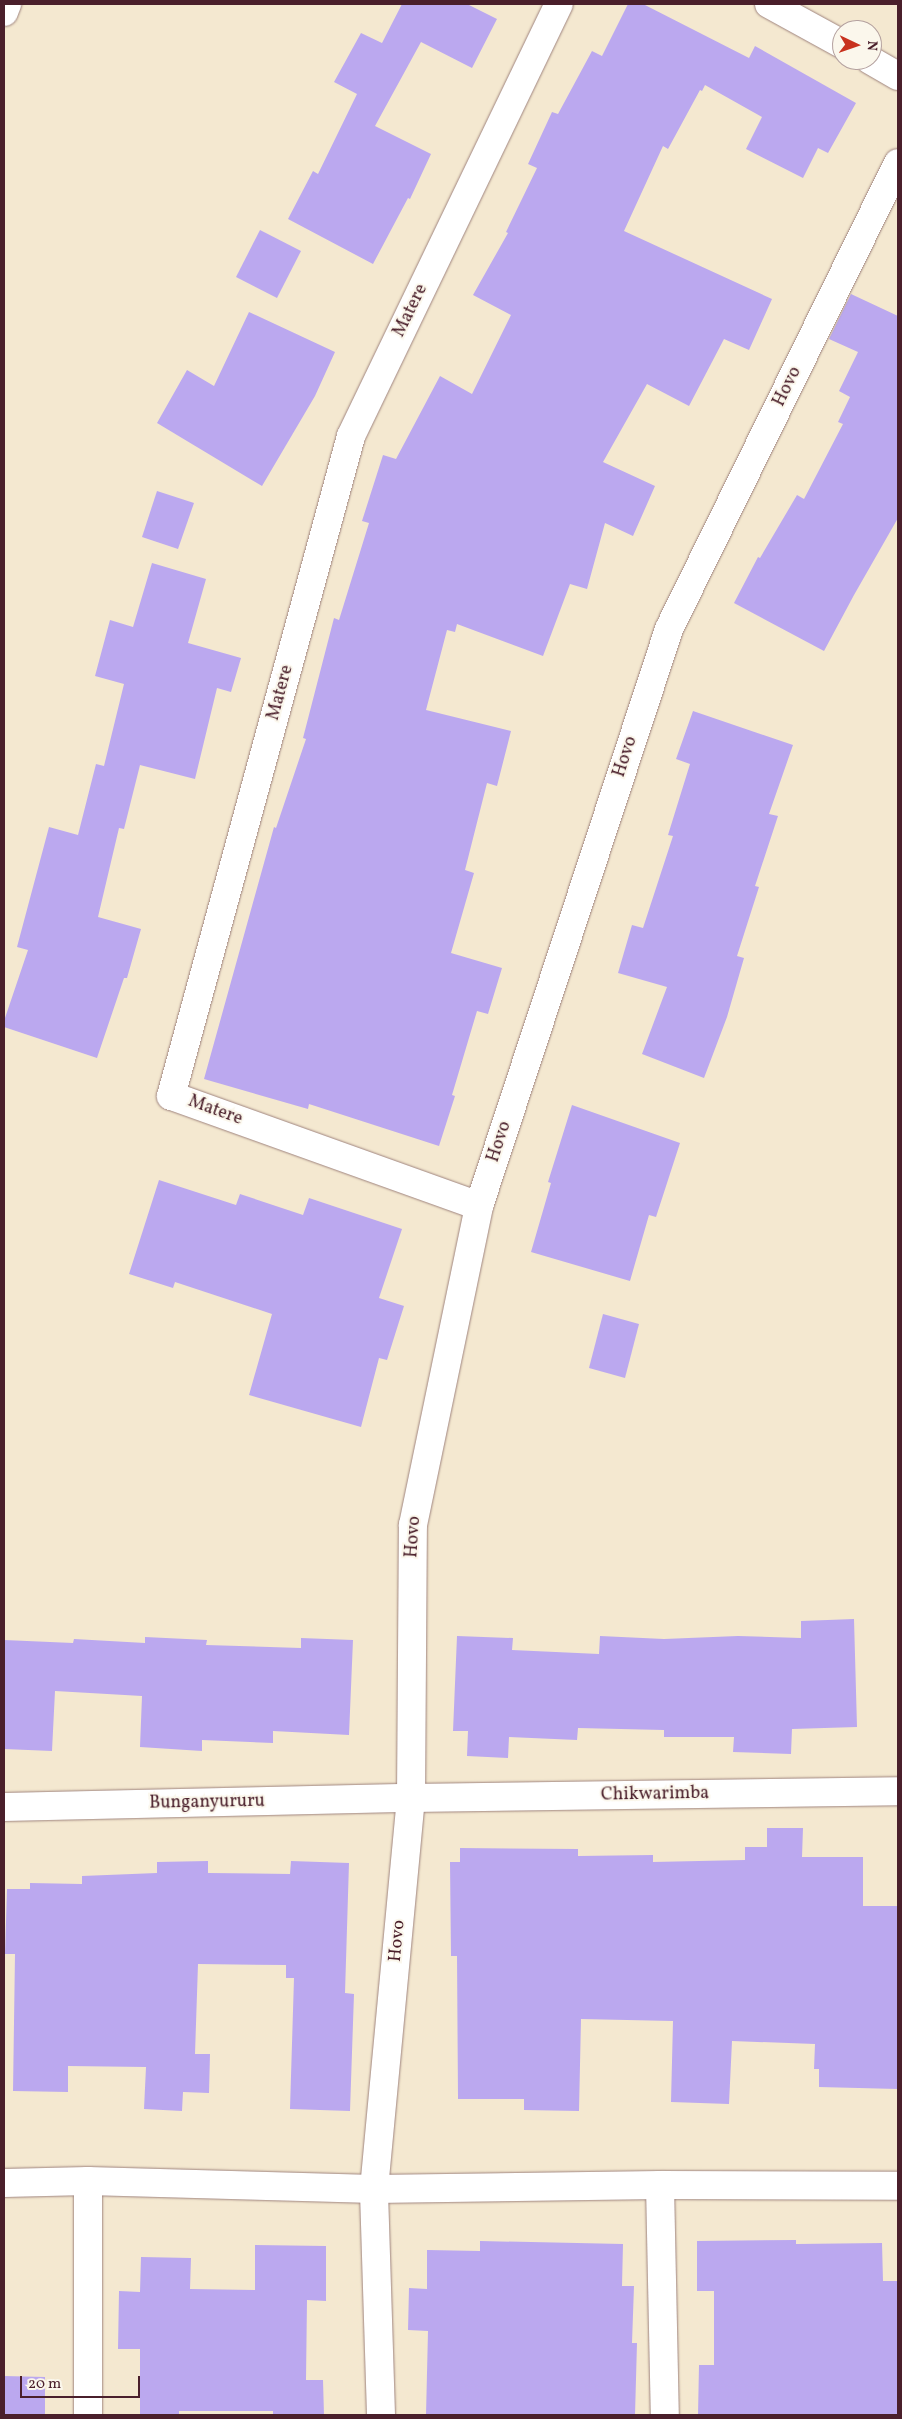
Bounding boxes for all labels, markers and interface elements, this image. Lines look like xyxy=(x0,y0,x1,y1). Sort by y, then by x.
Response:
north arrow xyxy=(832,20,882,70)
text: N xyxy=(862,40,881,51)
street label: Matere xyxy=(389,281,433,341)
street label: Hovo xyxy=(769,363,807,411)
street label: Matere xyxy=(263,663,299,723)
street label: Hovo xyxy=(609,734,643,780)
street label: Matere xyxy=(185,1091,245,1131)
street label: Hovo xyxy=(483,1119,517,1165)
street label: Hovo xyxy=(402,1515,426,1559)
street label: Chikwarimba xyxy=(601,1783,709,1807)
street label: Bunganyururu xyxy=(149,1791,265,1815)
street label: Hovo xyxy=(385,1919,411,1963)
scale bar xyxy=(22,2366,142,2398)
text: 20 m xyxy=(28,2374,61,2395)

